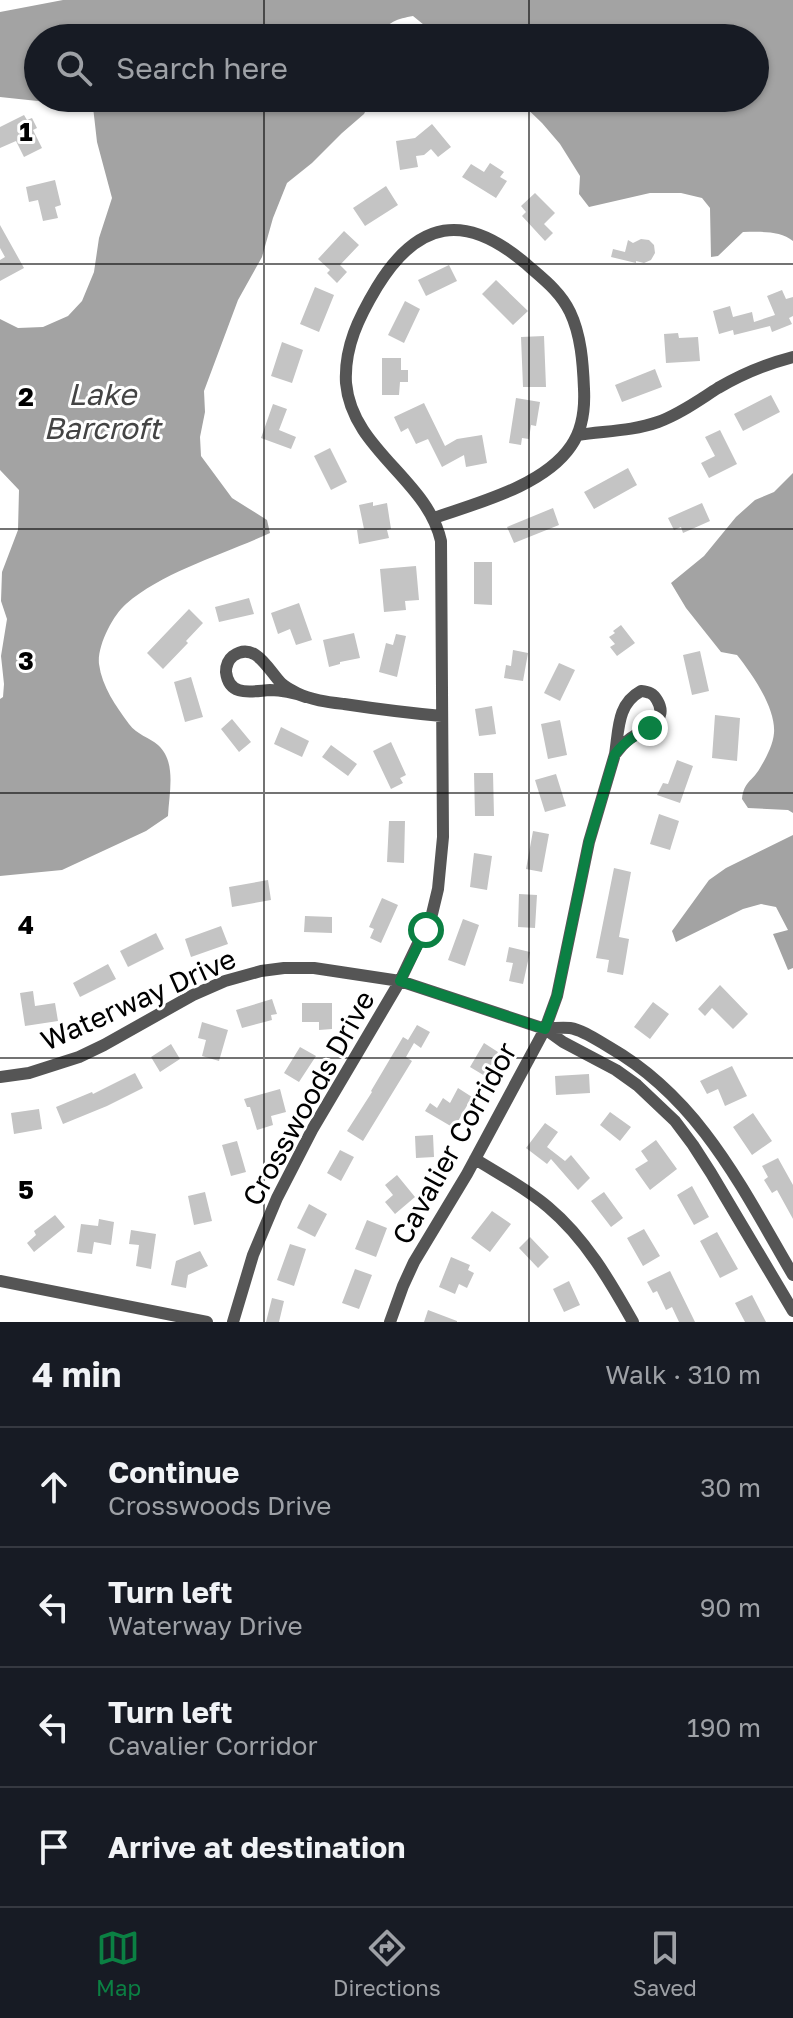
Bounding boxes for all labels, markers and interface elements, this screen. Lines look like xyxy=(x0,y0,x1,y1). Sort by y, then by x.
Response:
search box xyxy=(24,24,769,112)
icon: search xyxy=(52,46,96,90)
text: Search here xyxy=(116,50,288,86)
text: 1 xyxy=(19,116,33,147)
water label: Lake Barcroft xyxy=(43,376,164,446)
text: 2 xyxy=(18,381,34,412)
text: 3 xyxy=(18,645,34,676)
route end xyxy=(632,710,668,746)
text: 4 xyxy=(18,909,34,940)
route start xyxy=(408,912,444,948)
street label: Waterway Drive xyxy=(36,941,240,1057)
street label: Crosswoods Drive xyxy=(235,985,381,1211)
street label: Cavalier Corridor xyxy=(385,1036,523,1250)
text: 5 xyxy=(18,1174,34,1205)
text: 4 min xyxy=(32,1354,121,1394)
text: Walk · 310 m xyxy=(605,1359,761,1390)
text: Continue xyxy=(108,1454,239,1490)
icon: ahead xyxy=(32,1465,76,1509)
text: 30 m xyxy=(700,1472,761,1503)
text: Crosswoods Drive xyxy=(108,1490,331,1521)
text: Turn left xyxy=(108,1574,233,1610)
icon: left xyxy=(32,1585,76,1629)
text: 90 m xyxy=(700,1592,761,1623)
text: Waterway Drive xyxy=(108,1610,303,1641)
text: Turn left xyxy=(108,1694,233,1730)
icon: left xyxy=(32,1705,76,1749)
text: 190 m xyxy=(687,1712,761,1743)
text: Cavalier Corridor xyxy=(108,1730,318,1761)
icon: arrive xyxy=(32,1825,76,1869)
text: Arrive at destination xyxy=(108,1829,405,1865)
tab: Map xyxy=(96,1926,141,2001)
tab: Directions xyxy=(333,1926,441,2001)
tab: Saved xyxy=(633,1926,697,2001)

